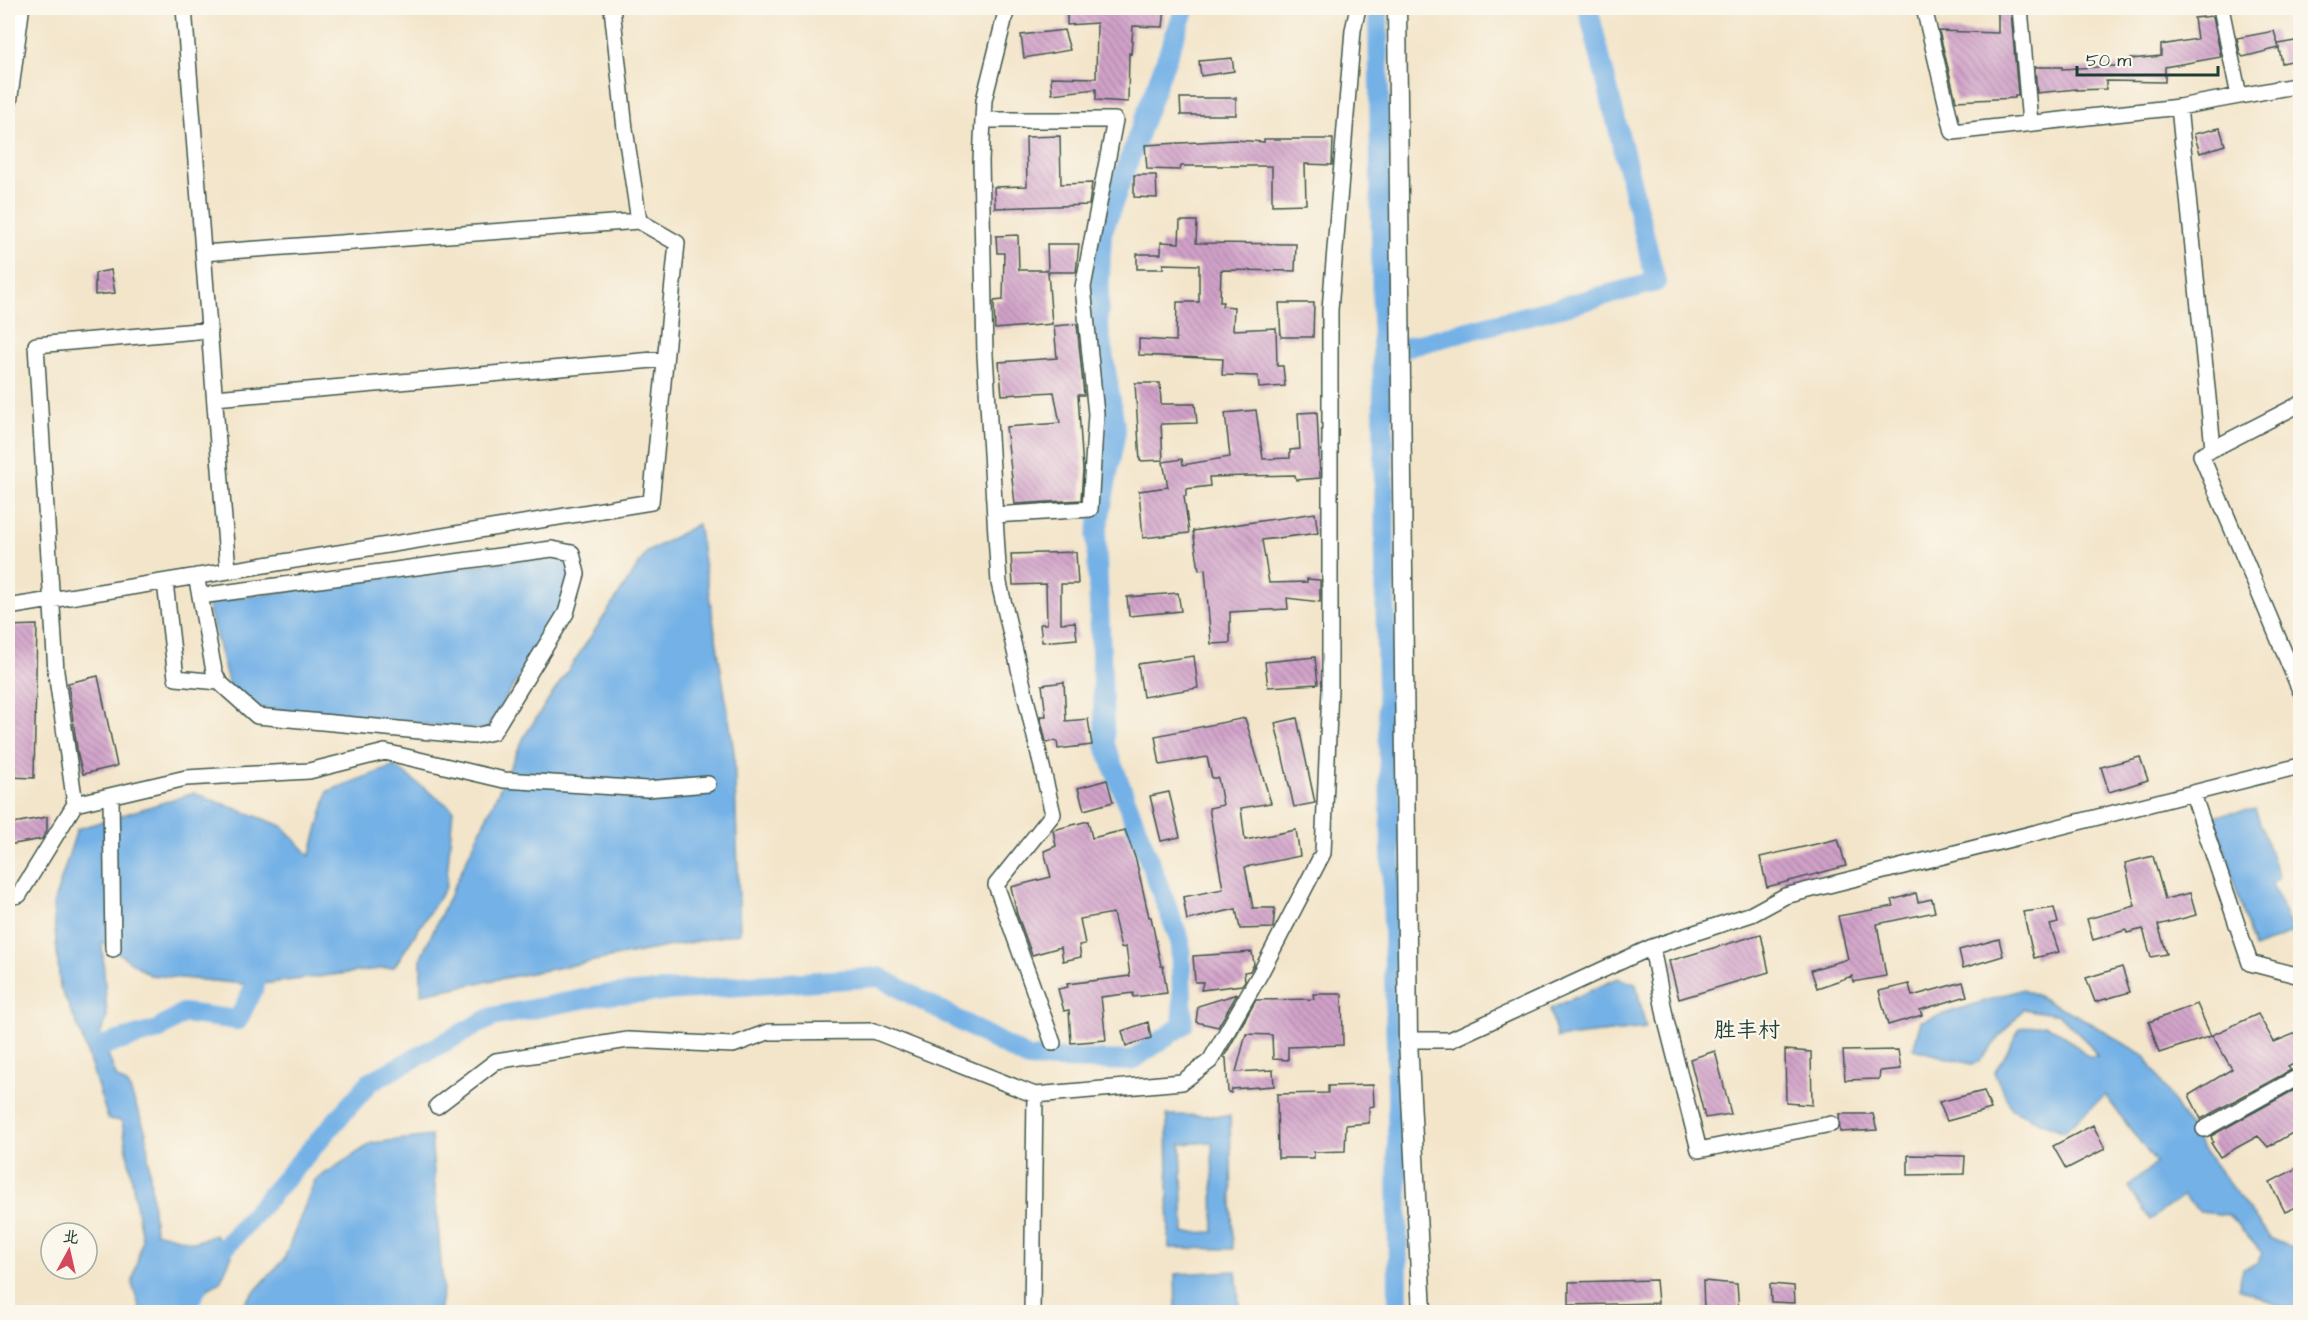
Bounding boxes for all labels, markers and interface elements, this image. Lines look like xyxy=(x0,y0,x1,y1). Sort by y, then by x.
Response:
scale bar xyxy=(2077,39,2218,77)
text: 50 m xyxy=(2086,48,2131,73)
district label: 胜丰村 xyxy=(1714,1015,1780,1046)
north arrow xyxy=(39,1221,99,1281)
text: 北 xyxy=(61,1225,80,1249)

